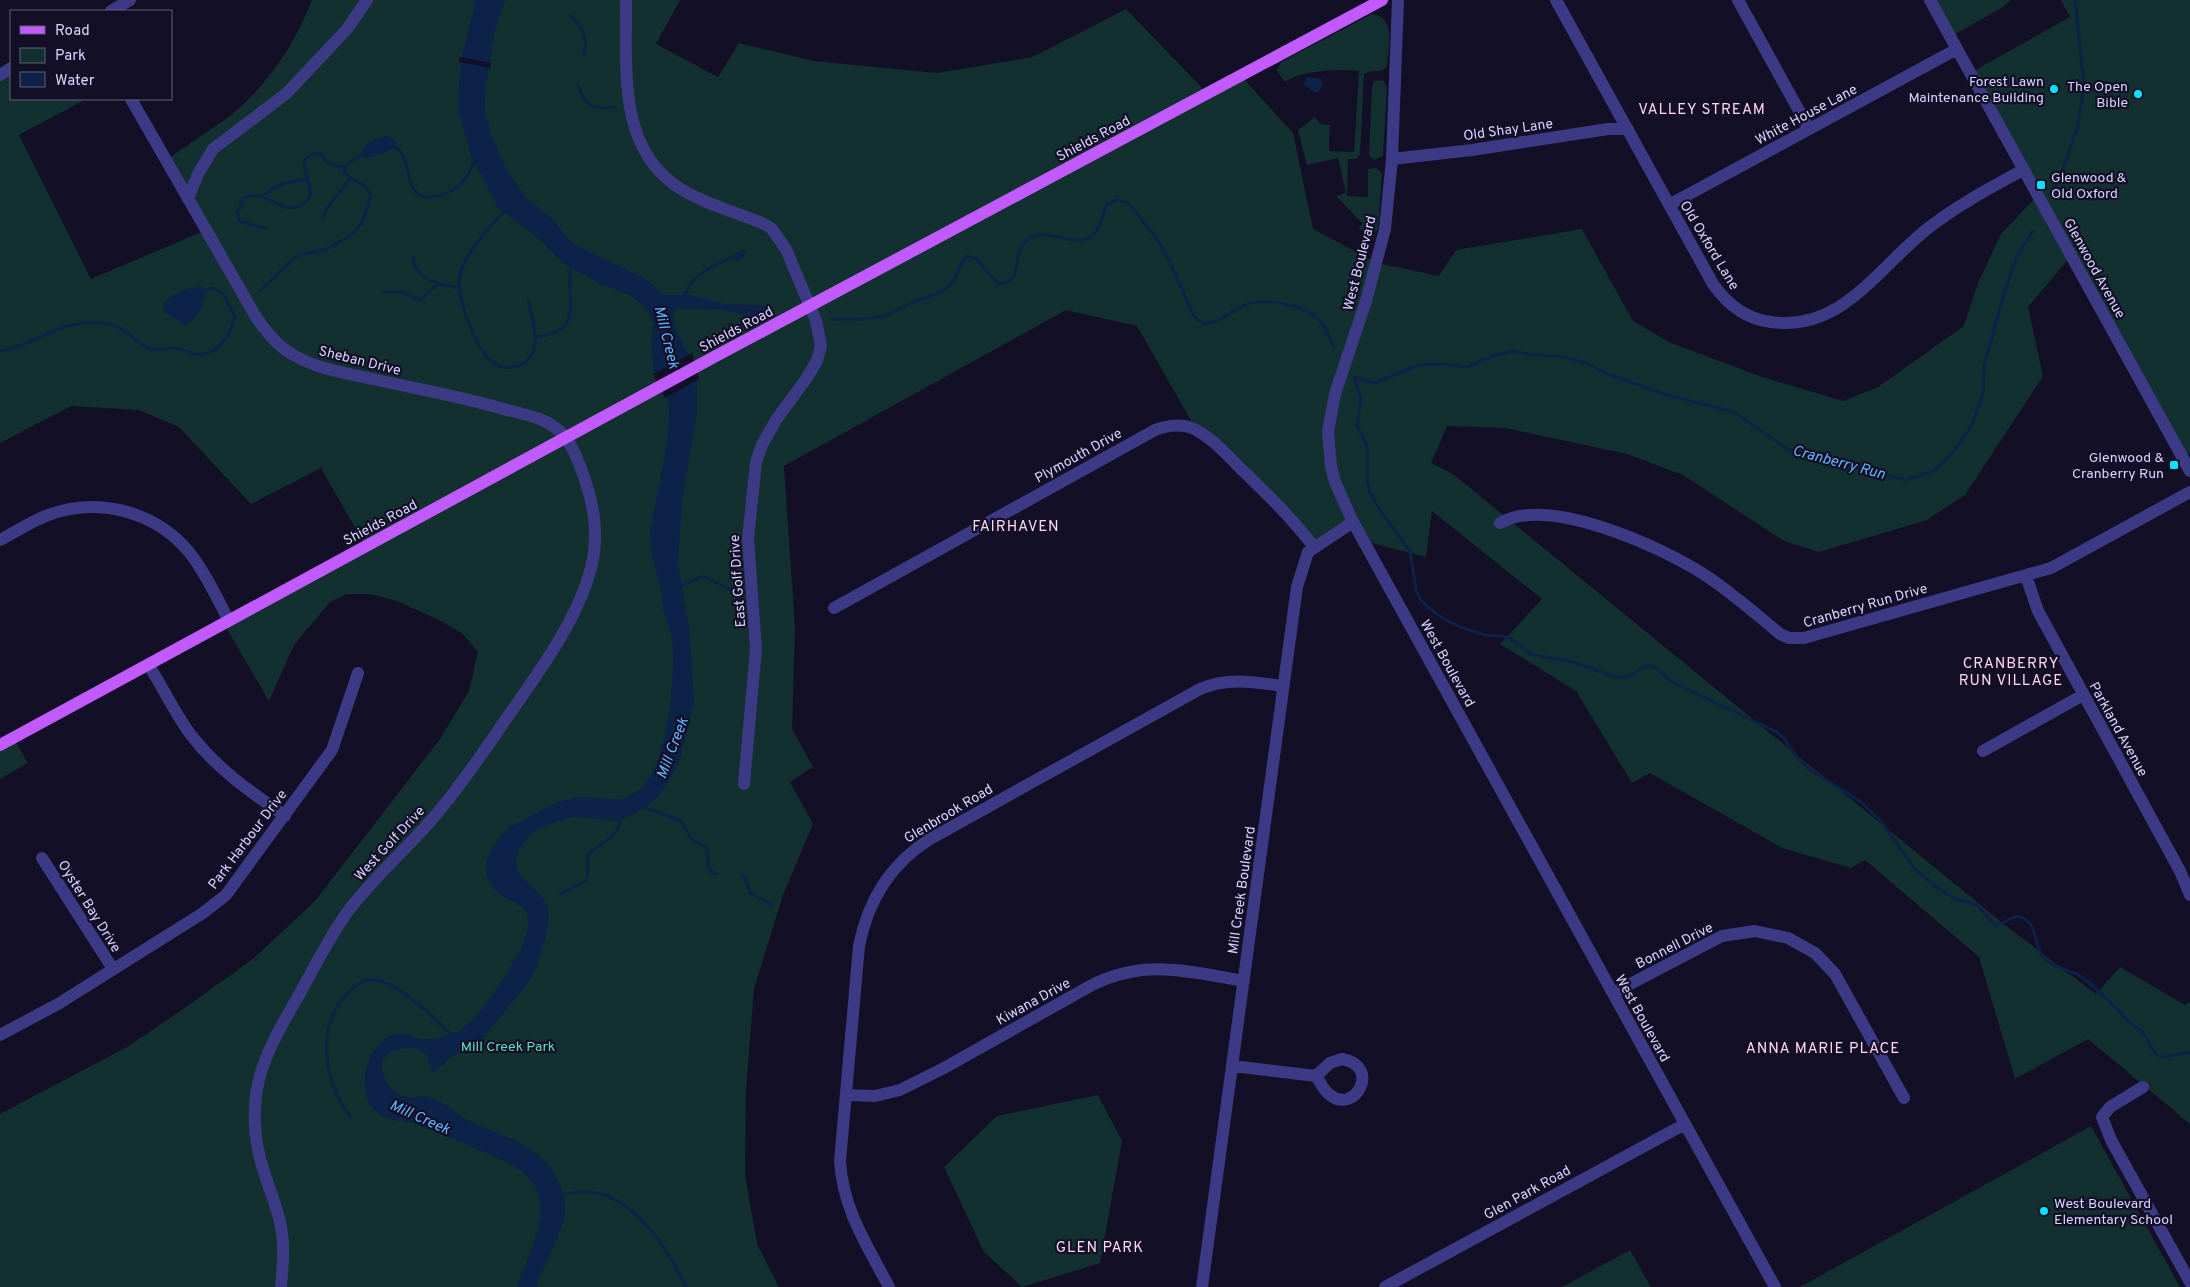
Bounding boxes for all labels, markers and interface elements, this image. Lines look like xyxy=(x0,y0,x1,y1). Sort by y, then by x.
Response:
legend xyxy=(10,10,172,100)
text: Road xyxy=(55,22,90,41)
text: Park xyxy=(55,47,86,66)
text: Water xyxy=(55,72,95,91)
place label: Forest Lawn Maintenance Building xyxy=(1909,74,2044,107)
place label: The Open Bible xyxy=(2067,79,2128,112)
street label: White House Lane xyxy=(1753,81,1861,149)
marker: Forest Lawn Maintenance Building xyxy=(2048,83,2060,95)
marker: The Open Bible xyxy=(2132,88,2144,100)
district label: VALLEY STREAM xyxy=(1638,101,1766,120)
street label: Shields Road xyxy=(1054,113,1134,166)
street label: Old Shay Lane xyxy=(1462,116,1554,145)
place label: Glenwood & Old Oxford xyxy=(2051,170,2127,203)
marker: Glenwood & Old Oxford xyxy=(2035,179,2047,191)
street label: Old Oxford Lane xyxy=(1675,198,1742,294)
street label: West Boulevard xyxy=(1340,214,1380,313)
street label: Glenwood Avenue xyxy=(2059,216,2128,322)
water label: Mill Creek xyxy=(649,304,683,371)
street label: Shields Road xyxy=(697,304,777,357)
street label: Sheban Drive xyxy=(317,343,402,380)
street label: Plymouth Drive xyxy=(1032,425,1125,487)
water label: Cranberry Run xyxy=(1790,442,1887,485)
place label: Glenwood & Cranberry Run xyxy=(2072,450,2165,483)
marker: Glenwood & Cranberry Run xyxy=(2168,459,2180,471)
street label: Shields Road xyxy=(341,497,421,550)
district label: FAIRHAVEN xyxy=(972,518,1060,537)
street label: East Golf Drive xyxy=(727,534,750,628)
street label: Cranberry Run Drive xyxy=(1801,581,1930,632)
street label: West Boulevard xyxy=(1416,617,1478,710)
district label: CRANBERRY RUN VILLAGE xyxy=(1959,655,2063,691)
street label: Parkland Avenue xyxy=(2085,679,2151,780)
water label: Mill Creek xyxy=(653,715,694,782)
street label: Glenbrook Road xyxy=(901,781,996,848)
street label: Park Harbour Drive xyxy=(205,787,291,893)
street label: West Golf Drive xyxy=(351,803,429,885)
street label: Mill Creek Boulevard xyxy=(1225,825,1260,955)
street label: Oyster Bay Drive xyxy=(54,857,124,956)
street label: Bonnell Drive xyxy=(1633,920,1716,973)
street label: West Boulevard xyxy=(1611,972,1673,1065)
street label: Kiwana Drive xyxy=(994,975,1074,1030)
park label: Mill Creek Park xyxy=(461,1039,555,1056)
district label: ANNA MARIE PLACE xyxy=(1746,1040,1900,1059)
water label: Mill Creek xyxy=(386,1097,453,1140)
street label: Glen Park Road xyxy=(1481,1162,1574,1224)
place label: West Boulevard Elementary School xyxy=(2054,1196,2173,1229)
marker: West Boulevard Elementary School xyxy=(2038,1205,2050,1217)
district label: GLEN PARK xyxy=(1056,1239,1144,1258)

